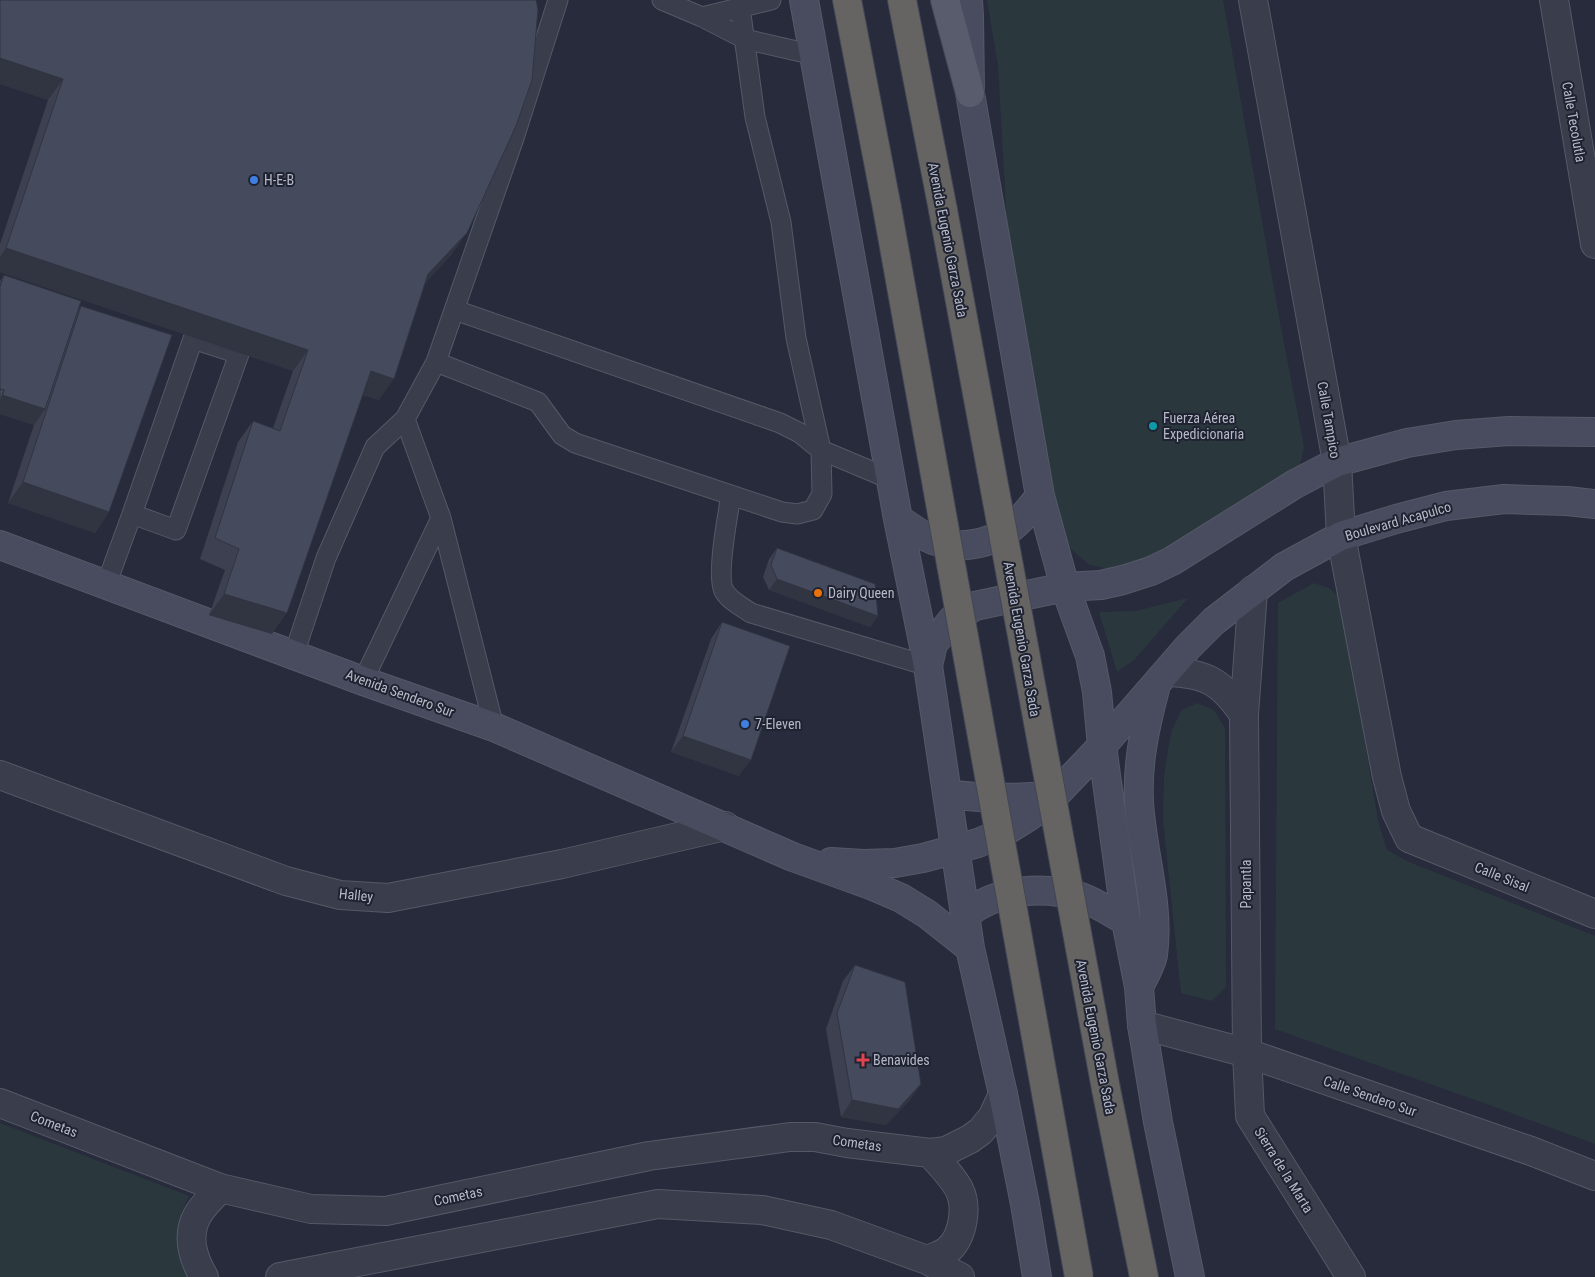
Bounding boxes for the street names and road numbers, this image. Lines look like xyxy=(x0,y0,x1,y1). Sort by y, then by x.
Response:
street label: Calle Tecolutla xyxy=(1559,81,1589,163)
street label: Avenida Eugenio Garza Sada xyxy=(925,161,971,319)
street label: Calle Tampico xyxy=(1314,380,1344,460)
street label: Boulevard Acapulco xyxy=(1343,498,1453,544)
street label: Avenida Eugenio Garza Sada xyxy=(1000,560,1044,718)
street label: Avenida Sendero Sur xyxy=(344,666,456,720)
street label: Calle Sisal xyxy=(1472,859,1532,895)
street label: Papantla xyxy=(1238,860,1254,908)
street label: Halley xyxy=(338,885,374,905)
street label: Avenida Eugenio Garza Sada xyxy=(1073,958,1119,1116)
street label: Calle Sendero Sur xyxy=(1321,1073,1419,1119)
street label: Cometas xyxy=(28,1108,80,1140)
street label: Sierra de la Marta xyxy=(1251,1124,1317,1216)
street label: Cometas xyxy=(831,1132,883,1154)
street label: Cometas xyxy=(432,1183,484,1209)

